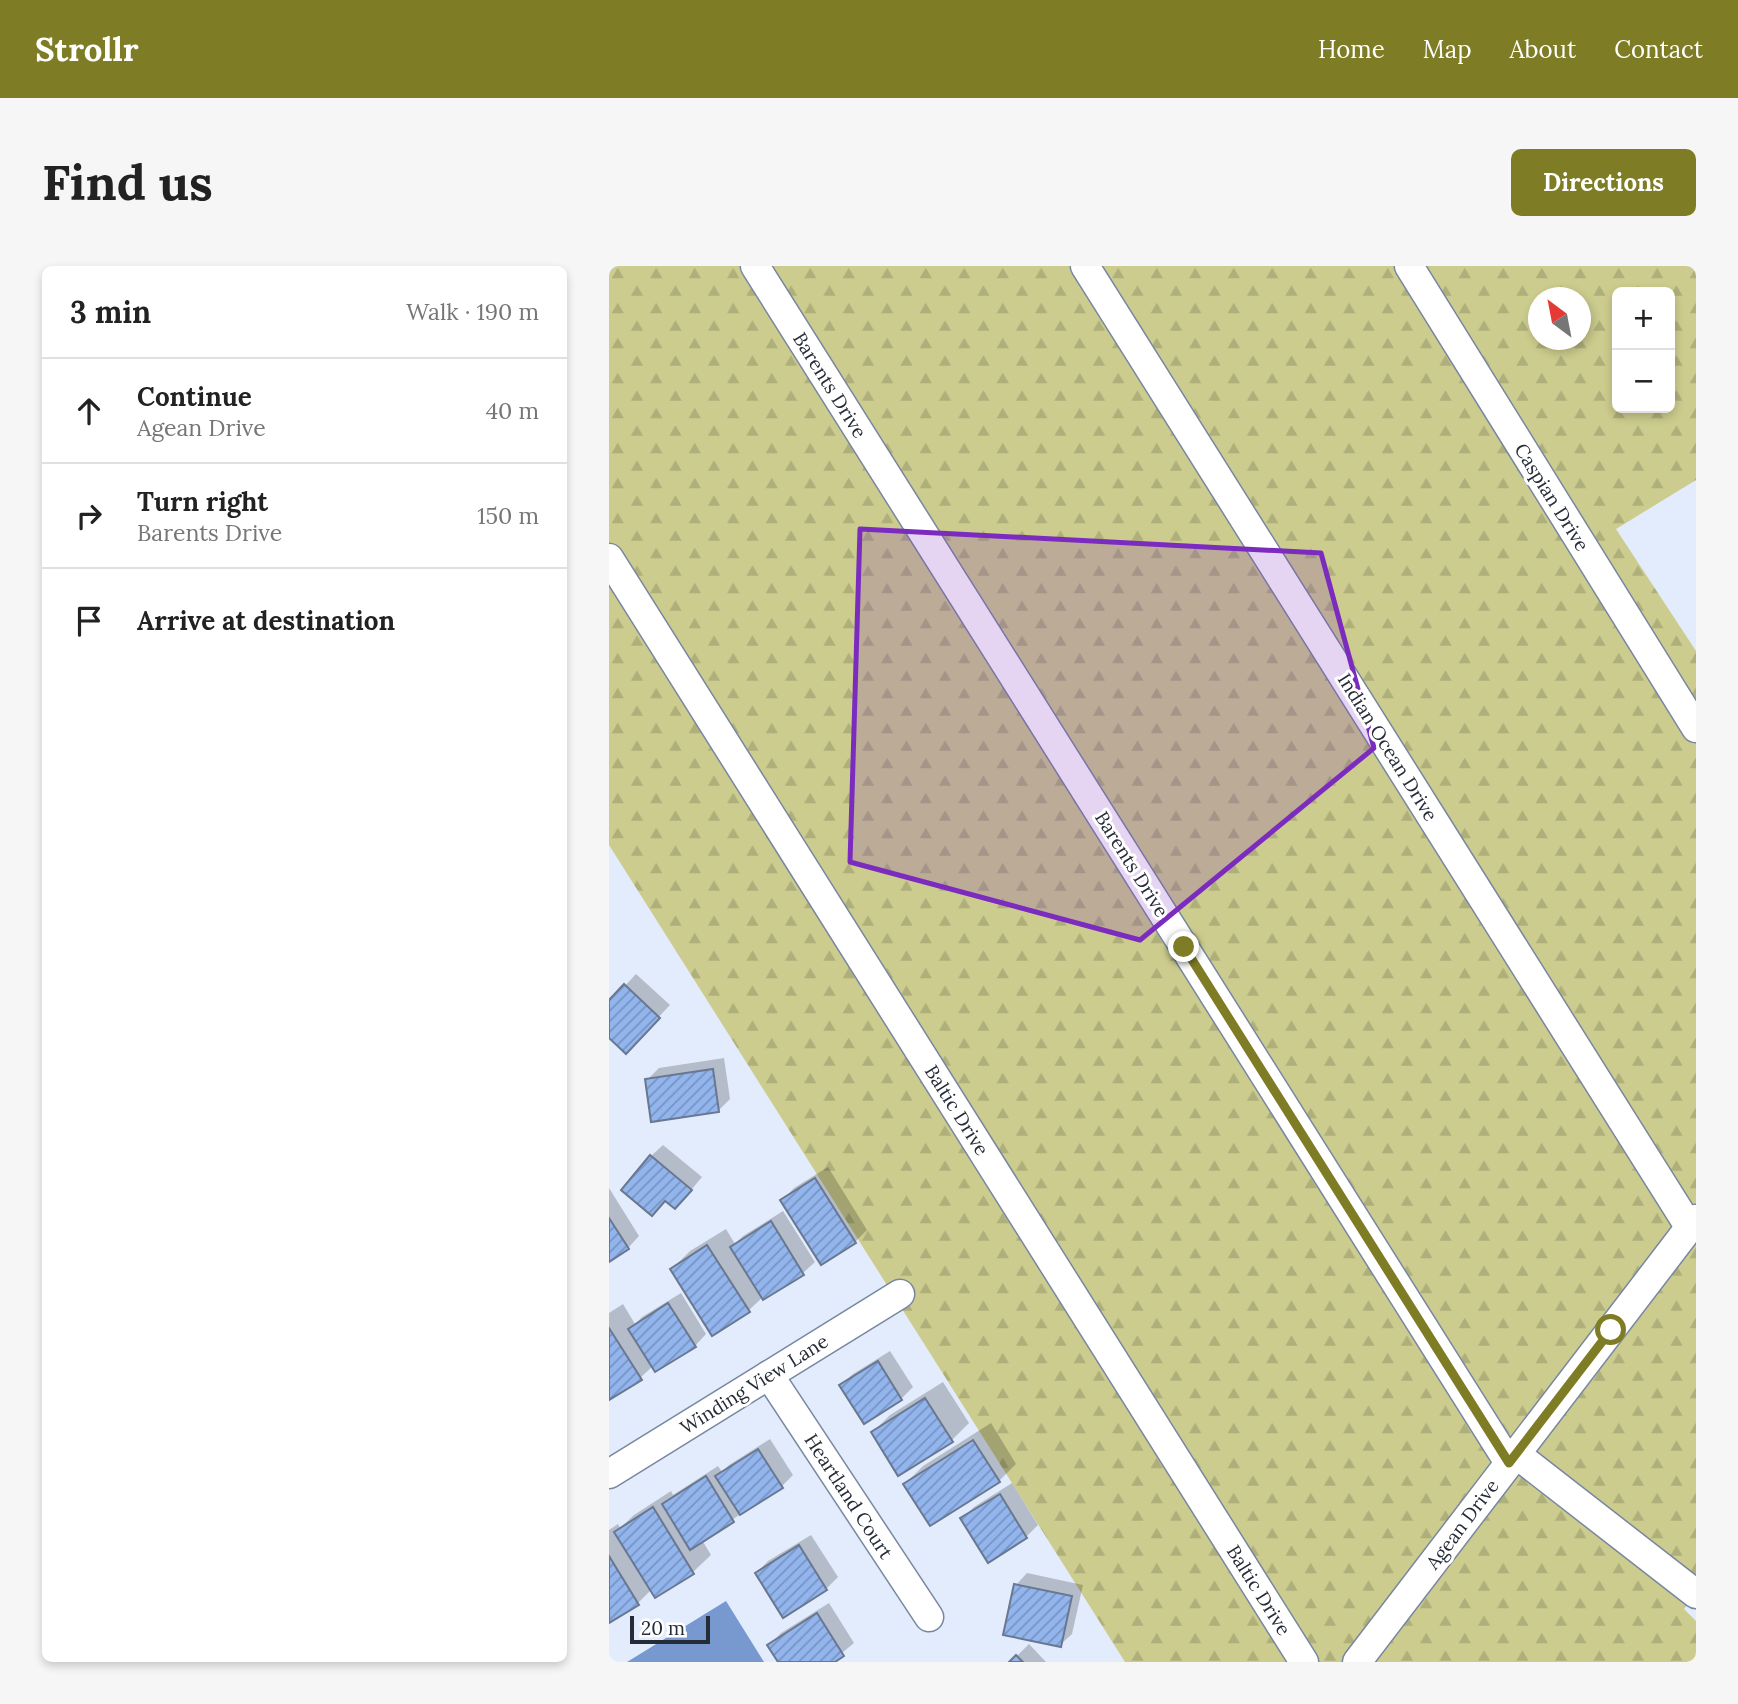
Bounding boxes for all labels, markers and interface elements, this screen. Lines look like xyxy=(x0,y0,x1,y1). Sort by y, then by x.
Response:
text: Strollr xyxy=(35,28,139,70)
text: Home xyxy=(1318,34,1385,65)
text: Map xyxy=(1423,34,1472,65)
text: About xyxy=(1510,34,1576,65)
text: Contact xyxy=(1614,34,1703,65)
button: Directions xyxy=(1511,149,1696,216)
text: Find us xyxy=(42,151,213,213)
north arrow xyxy=(1528,287,1591,350)
map controls xyxy=(1612,287,1675,413)
button: + xyxy=(1612,287,1675,350)
text: 3 min xyxy=(70,293,151,331)
text: Walk · 190 m xyxy=(406,297,539,326)
street label: Barents Drive xyxy=(788,328,872,442)
button: − xyxy=(1612,350,1675,413)
text: Continue xyxy=(137,380,252,413)
icon: ahead xyxy=(70,392,108,430)
text: 40 m xyxy=(486,396,539,425)
text: Agean Drive xyxy=(137,413,266,442)
street label: Caspian Drive xyxy=(1509,439,1595,555)
text: Turn right xyxy=(137,485,268,518)
icon: right xyxy=(70,497,108,535)
text: 150 m xyxy=(477,501,539,530)
text: Barents Drive xyxy=(137,518,282,547)
icon: arrive xyxy=(70,602,108,640)
text: Arrive at destination xyxy=(137,604,395,637)
street label: Indian Ocean Drive xyxy=(1333,669,1443,825)
street label: Barents Drive xyxy=(1090,807,1174,921)
route end xyxy=(1168,931,1199,962)
street label: Baltic Drive xyxy=(920,1060,994,1160)
route start xyxy=(1595,1314,1626,1345)
street label: Winding View Lane xyxy=(675,1329,833,1439)
street label: Heartland Court xyxy=(800,1429,899,1564)
street label: Agean Drive xyxy=(1420,1474,1504,1575)
street label: Baltic Drive xyxy=(1222,1540,1296,1640)
scale bar xyxy=(630,1613,711,1645)
text: 20 m xyxy=(641,1616,685,1640)

